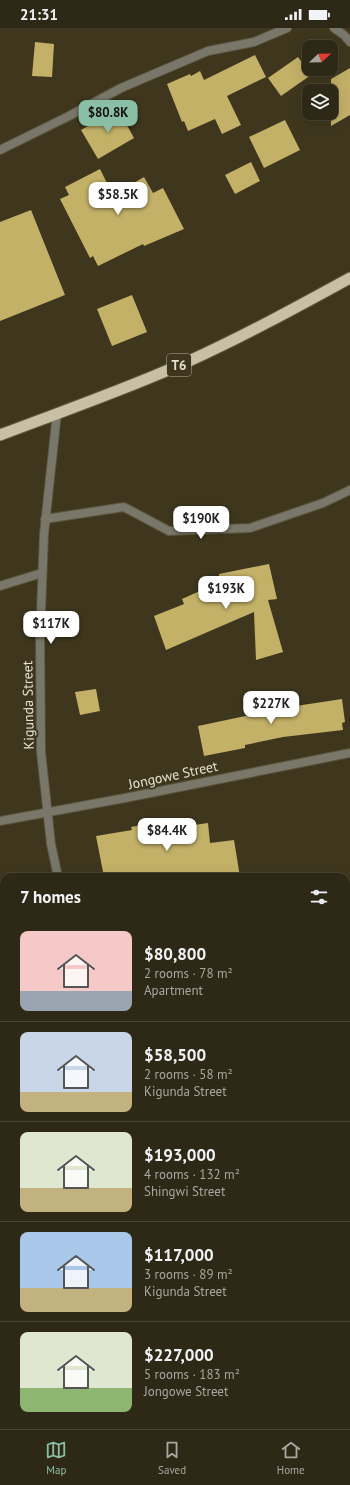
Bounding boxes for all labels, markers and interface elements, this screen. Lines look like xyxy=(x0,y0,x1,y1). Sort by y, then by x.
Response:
text: 21:31 xyxy=(20,5,58,24)
north arrow xyxy=(302,40,338,76)
map controls xyxy=(302,40,338,120)
button: layers xyxy=(302,84,338,120)
pin: $80.8K xyxy=(75,100,141,134)
text: $80.8K xyxy=(88,104,128,121)
pin: $58.5K xyxy=(85,182,151,216)
text: $58.5K xyxy=(98,186,138,203)
road number: T6 xyxy=(167,354,191,376)
pin: $190K xyxy=(173,506,229,540)
text: $190K xyxy=(182,510,220,527)
pin: $193K xyxy=(198,576,254,610)
text: $193K xyxy=(207,580,245,597)
pin: $117K xyxy=(23,611,79,645)
text: $117K xyxy=(32,615,70,632)
street label: Kigunda Street xyxy=(18,660,38,750)
pin: $227K xyxy=(243,691,299,725)
text: $227K xyxy=(252,695,290,712)
street label: Jongowe Street xyxy=(126,757,220,793)
pin: $84.4K xyxy=(134,818,200,852)
text: $84.4K xyxy=(147,822,187,839)
text: 7 homes xyxy=(20,886,81,908)
icon: filters xyxy=(308,886,330,908)
text: $80,800 xyxy=(144,943,206,965)
icon: home xyxy=(52,947,100,995)
text: 2 rooms · 78 m² xyxy=(144,965,233,982)
text: Apartment xyxy=(144,982,203,999)
text: $58,500 xyxy=(144,1044,206,1066)
icon: home xyxy=(52,1048,100,1096)
text: 2 rooms · 58 m² xyxy=(144,1066,233,1083)
text: Kigunda Street xyxy=(144,1083,227,1100)
text: $193,000 xyxy=(144,1144,216,1166)
icon: home xyxy=(52,1148,100,1196)
text: 4 rooms · 132 m² xyxy=(144,1166,240,1183)
text: Shingwi Street xyxy=(144,1183,225,1200)
text: $117,000 xyxy=(144,1244,214,1266)
icon: home xyxy=(52,1248,100,1296)
text: 3 rooms · 89 m² xyxy=(144,1266,233,1283)
text: Kigunda Street xyxy=(144,1283,227,1300)
text: $227,000 xyxy=(144,1344,214,1366)
icon: home xyxy=(52,1348,100,1396)
text: 5 rooms · 183 m² xyxy=(144,1366,240,1383)
text: Jongowe Street xyxy=(144,1383,228,1400)
tab: Map xyxy=(45,1439,67,1477)
tab: Saved xyxy=(158,1439,186,1477)
tab: Home xyxy=(277,1439,305,1477)

